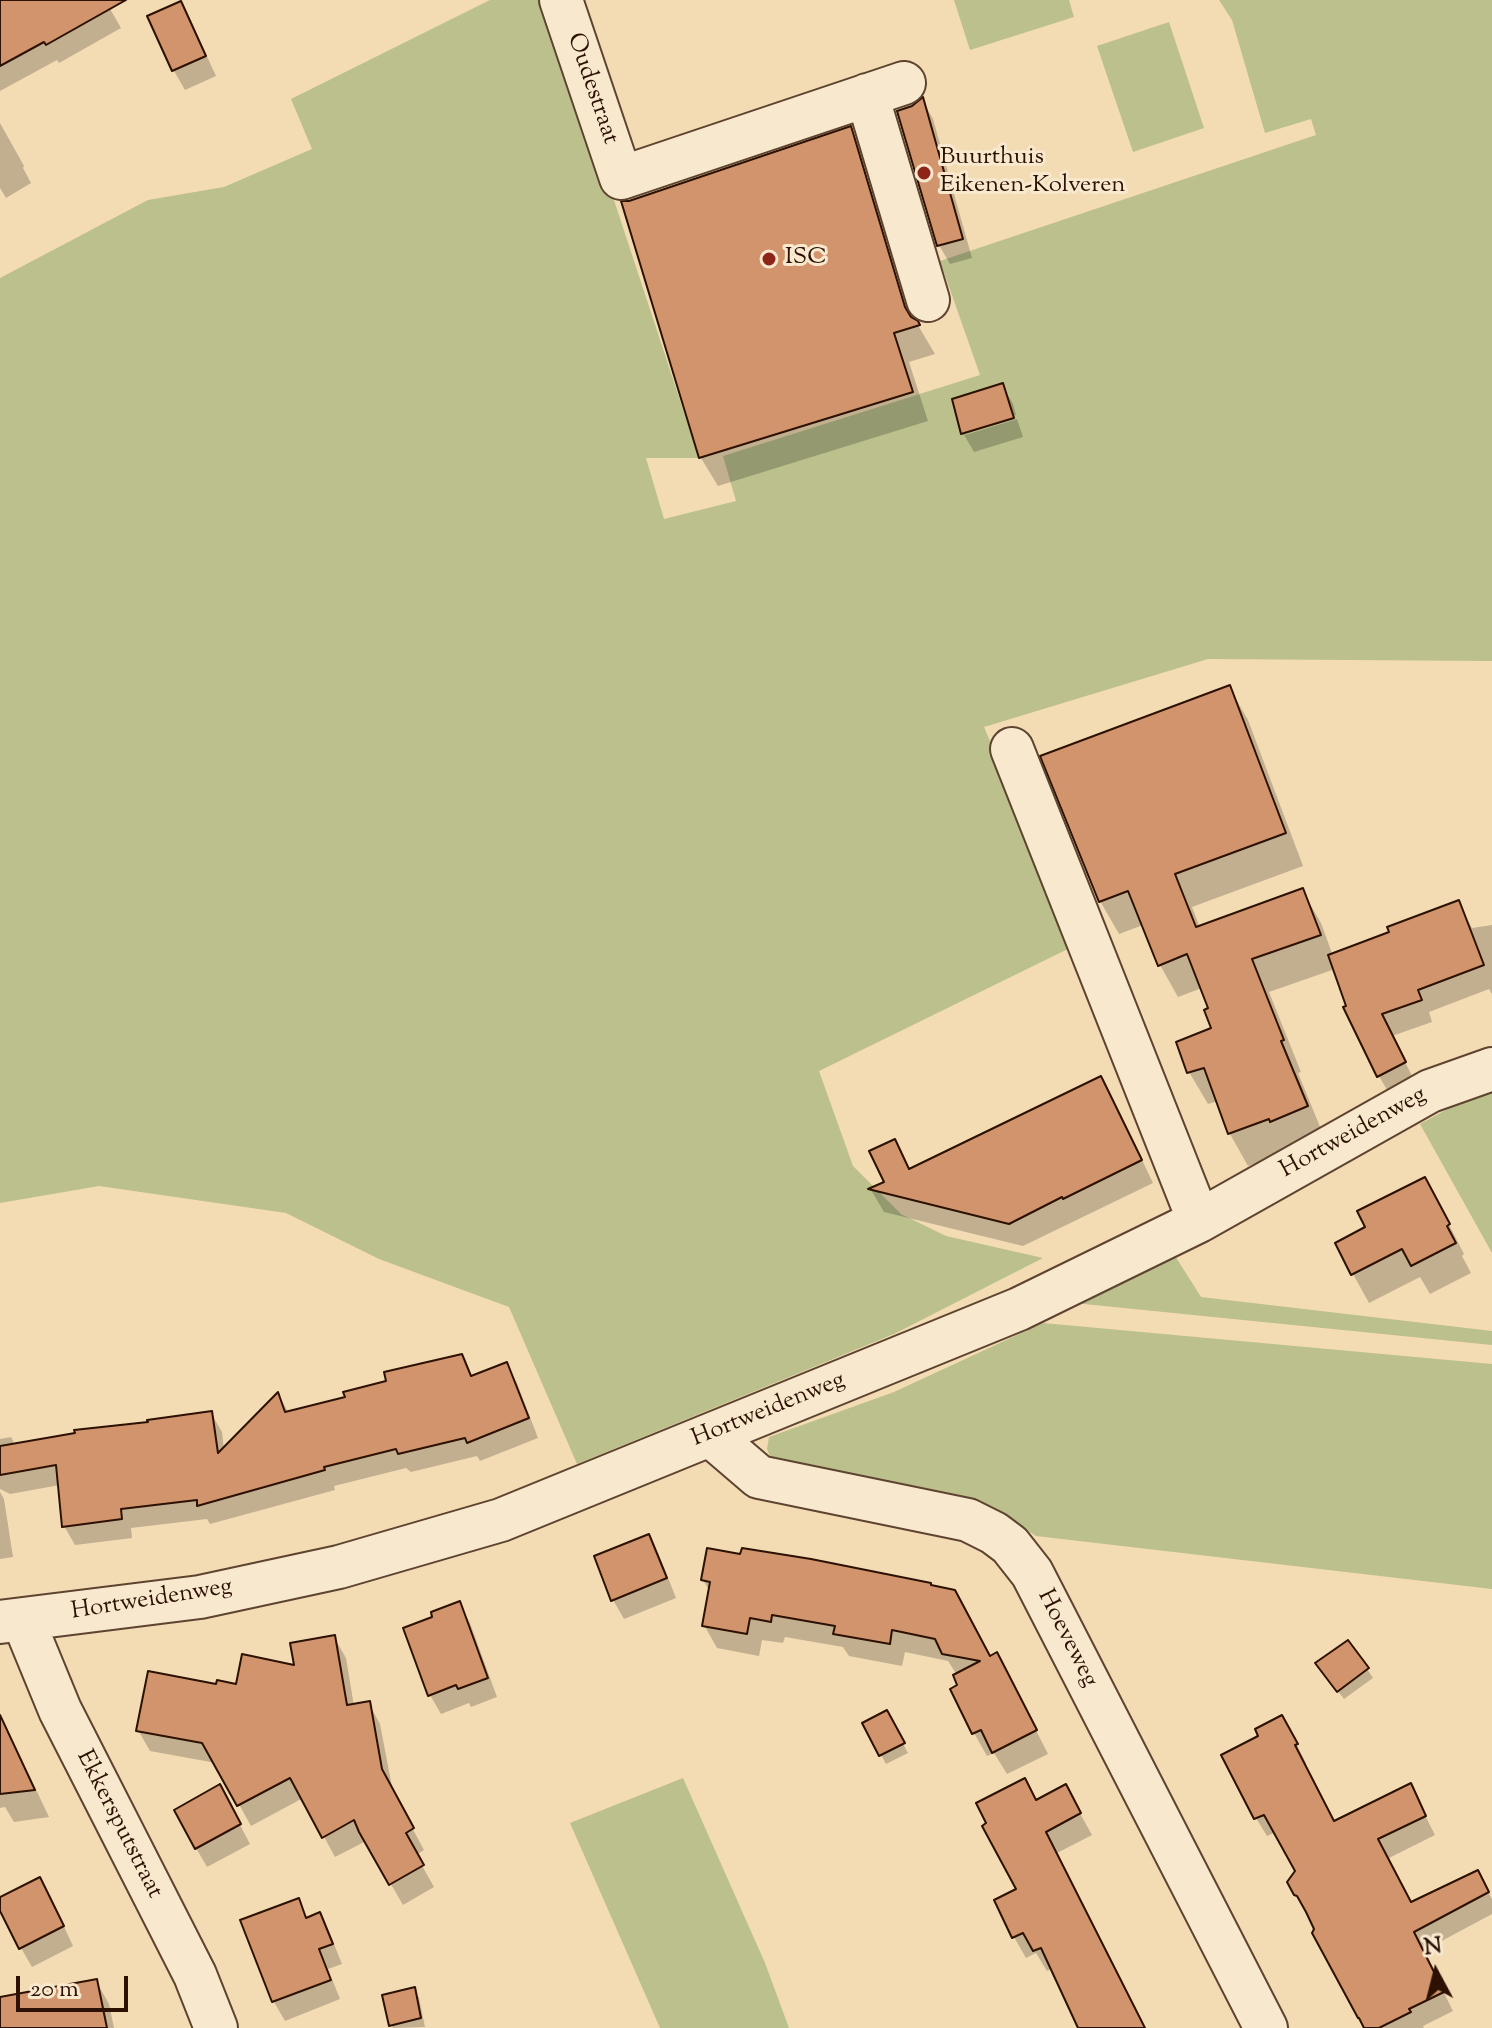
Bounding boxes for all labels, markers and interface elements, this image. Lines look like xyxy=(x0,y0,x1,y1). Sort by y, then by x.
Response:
street label: Oudestraat xyxy=(559,30,623,148)
place label: Buurthuis Eikenen-Kolveren xyxy=(940,145,1126,201)
marker: Buurthuis Eikenen-Kolveren xyxy=(915,164,933,182)
place label: ISC xyxy=(785,245,827,273)
marker: ISC xyxy=(760,250,778,268)
street label: Hortweidenweg xyxy=(1276,1082,1432,1186)
street label: Hortweidenweg xyxy=(688,1367,850,1455)
street label: Hortweidenweg xyxy=(69,1574,235,1628)
street label: Hoeveweg xyxy=(1029,1585,1103,1693)
street label: Ekkersputstraat xyxy=(68,1746,168,1904)
text: N xyxy=(1422,1931,1444,1965)
north arrow xyxy=(1396,1932,1476,2012)
scale bar xyxy=(20,1960,132,2010)
text: 20 m xyxy=(30,1973,79,2007)

